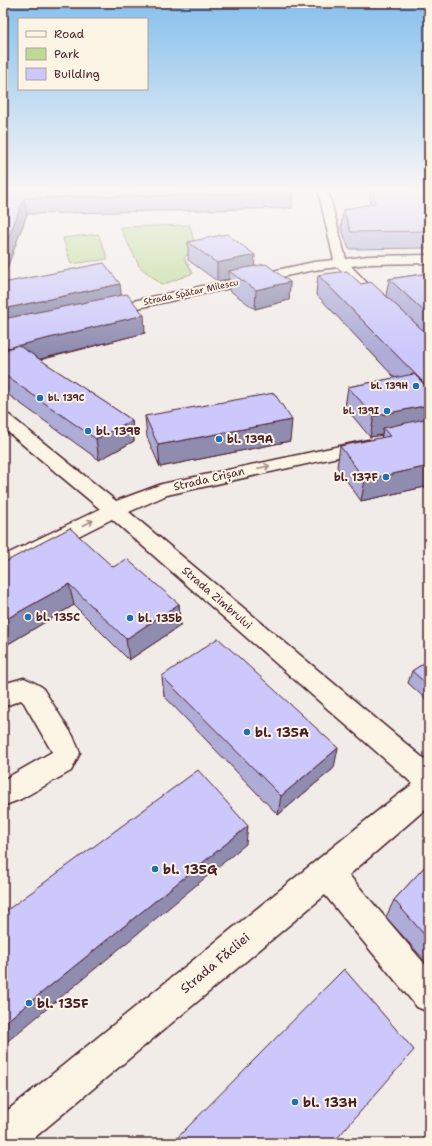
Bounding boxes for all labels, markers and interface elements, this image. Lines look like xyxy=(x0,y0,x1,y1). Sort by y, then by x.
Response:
legend xyxy=(18,18,148,90)
text: Road xyxy=(54,26,85,42)
text: Park xyxy=(54,46,80,62)
text: Building xyxy=(54,66,100,82)
street label: Strada Spătar Milescu xyxy=(142,276,240,308)
place label: bl. 139H xyxy=(371,380,409,392)
marker: bl. 139H xyxy=(411,381,421,391)
place label: bl. 139C xyxy=(48,392,85,404)
marker: bl. 139C xyxy=(35,393,45,403)
place label: bl. 139I xyxy=(343,405,379,417)
marker: bl. 139I xyxy=(382,406,392,416)
place label: bl. 139B xyxy=(96,424,141,439)
marker: bl. 139B xyxy=(83,426,93,436)
place label: bl. 139A xyxy=(227,432,274,447)
marker: bl. 139A xyxy=(214,434,224,444)
street label: Strada Crișan xyxy=(172,463,246,494)
one-way arrow xyxy=(258,463,271,471)
place label: bl. 137F xyxy=(334,470,379,485)
marker: bl. 137F xyxy=(381,472,391,482)
one-way arrow xyxy=(82,519,94,526)
street label: Strada Zimbrului xyxy=(179,563,255,633)
place label: bl. 135C xyxy=(36,610,80,625)
place label: bl. 135b xyxy=(138,611,182,626)
marker: bl. 135C xyxy=(23,612,33,622)
marker: bl. 135b xyxy=(125,613,135,623)
place label: bl. 135A xyxy=(255,724,309,741)
marker: bl. 135A xyxy=(242,727,252,737)
place label: bl. 135G xyxy=(163,861,218,878)
marker: bl. 135G xyxy=(150,864,160,874)
street label: Strada Făcliei xyxy=(177,929,253,997)
place label: bl. 135F xyxy=(37,995,89,1012)
marker: bl. 135F xyxy=(24,998,34,1008)
place label: bl. 133H xyxy=(303,1094,357,1111)
marker: bl. 133H xyxy=(290,1097,300,1107)

